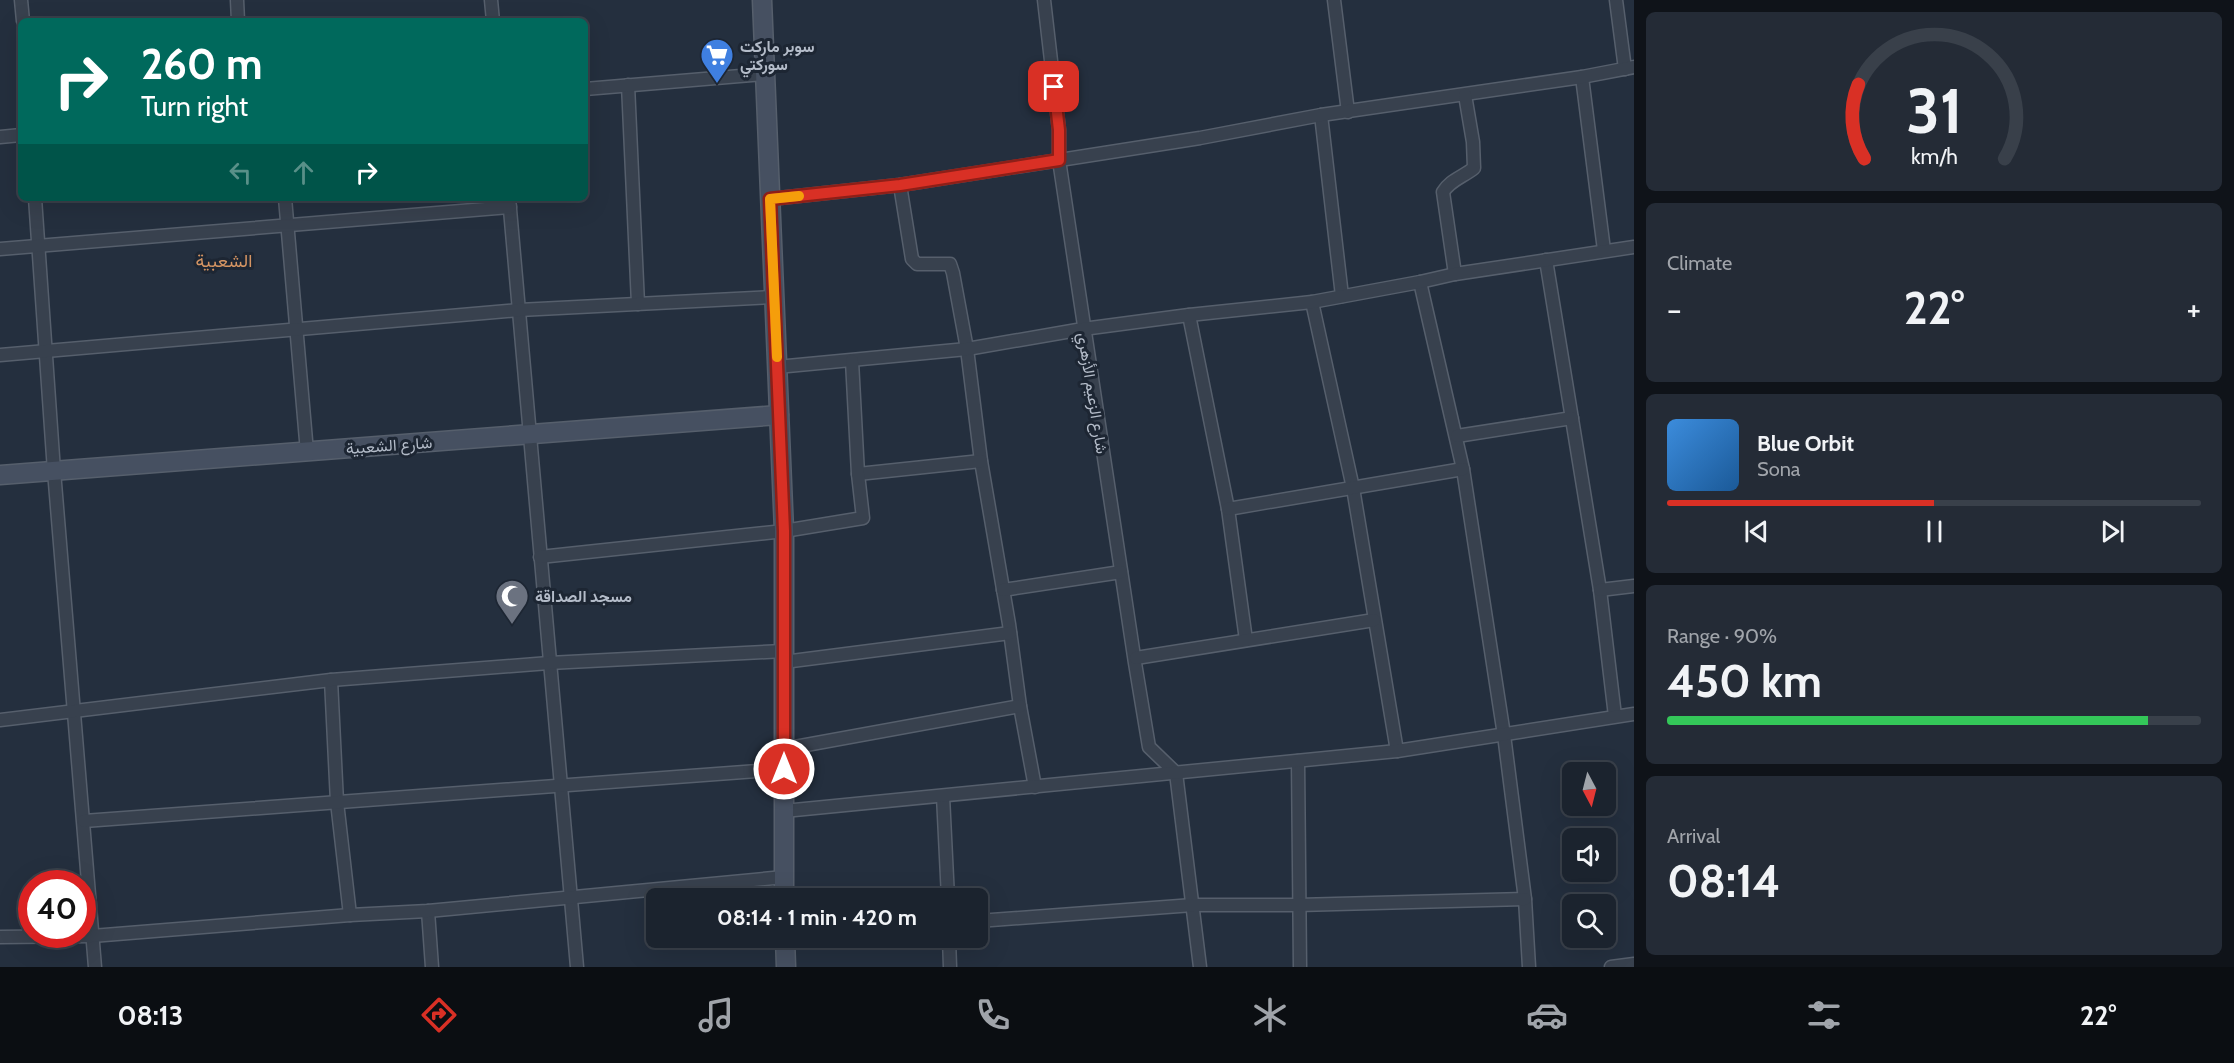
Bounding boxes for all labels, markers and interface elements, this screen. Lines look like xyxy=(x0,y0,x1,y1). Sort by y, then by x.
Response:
supermarket icon: سوبر ماركت سوركتي xyxy=(699,37,735,84)
place label: سوبر ماركت سوركتي xyxy=(740,37,815,78)
text: 260 m xyxy=(141,38,262,90)
icon: right xyxy=(42,42,120,120)
pin xyxy=(1028,61,1079,112)
icon: arrive xyxy=(1037,70,1070,103)
text: 31 xyxy=(1906,73,1962,149)
text: Turn right xyxy=(141,90,248,123)
text: km/h xyxy=(1911,143,1957,169)
icon: left xyxy=(224,156,257,189)
icon: ahead xyxy=(287,156,320,189)
icon: right xyxy=(350,156,383,189)
district label: الشعبية xyxy=(196,250,252,272)
text: Climate xyxy=(1667,251,1732,275)
text: 22° xyxy=(1904,281,1964,335)
text: − xyxy=(1667,289,1682,329)
text: + xyxy=(2186,289,2201,329)
street label: شارع الزعيم الأزهري xyxy=(1070,331,1111,456)
text: Blue Orbit xyxy=(1757,430,1854,457)
street label: شارع الشعبية xyxy=(345,433,433,460)
text: Sona xyxy=(1757,457,1800,481)
icon: previous xyxy=(1740,515,1773,548)
icon: pause xyxy=(1918,515,1951,548)
icon: next xyxy=(2096,515,2129,548)
mosque icon: مسجد الصداقة xyxy=(494,578,530,625)
place label: مسجد الصداقة xyxy=(535,587,632,606)
text: Range · 90% xyxy=(1667,624,1777,648)
text: 450 km xyxy=(1667,654,1822,708)
position arrow xyxy=(752,737,816,801)
north arrow xyxy=(1562,762,1616,816)
map controls xyxy=(1562,762,1616,948)
text: Arrival xyxy=(1667,824,1720,848)
button: sound xyxy=(1562,828,1616,882)
text: 08:14 xyxy=(1667,854,1781,908)
speed limit sign: 40 xyxy=(18,870,96,948)
button: search xyxy=(1562,894,1616,948)
text: 08:14 · 1 min · 420 m xyxy=(717,904,917,931)
icon: directions xyxy=(418,994,460,1036)
icon: music xyxy=(695,994,737,1036)
icon: phone xyxy=(972,994,1014,1036)
icon: climate xyxy=(1249,994,1291,1036)
icon: car xyxy=(1526,994,1568,1036)
icon: filters xyxy=(1803,994,1845,1036)
text: 08:13 xyxy=(117,999,183,1032)
text: 22° xyxy=(2080,999,2116,1032)

